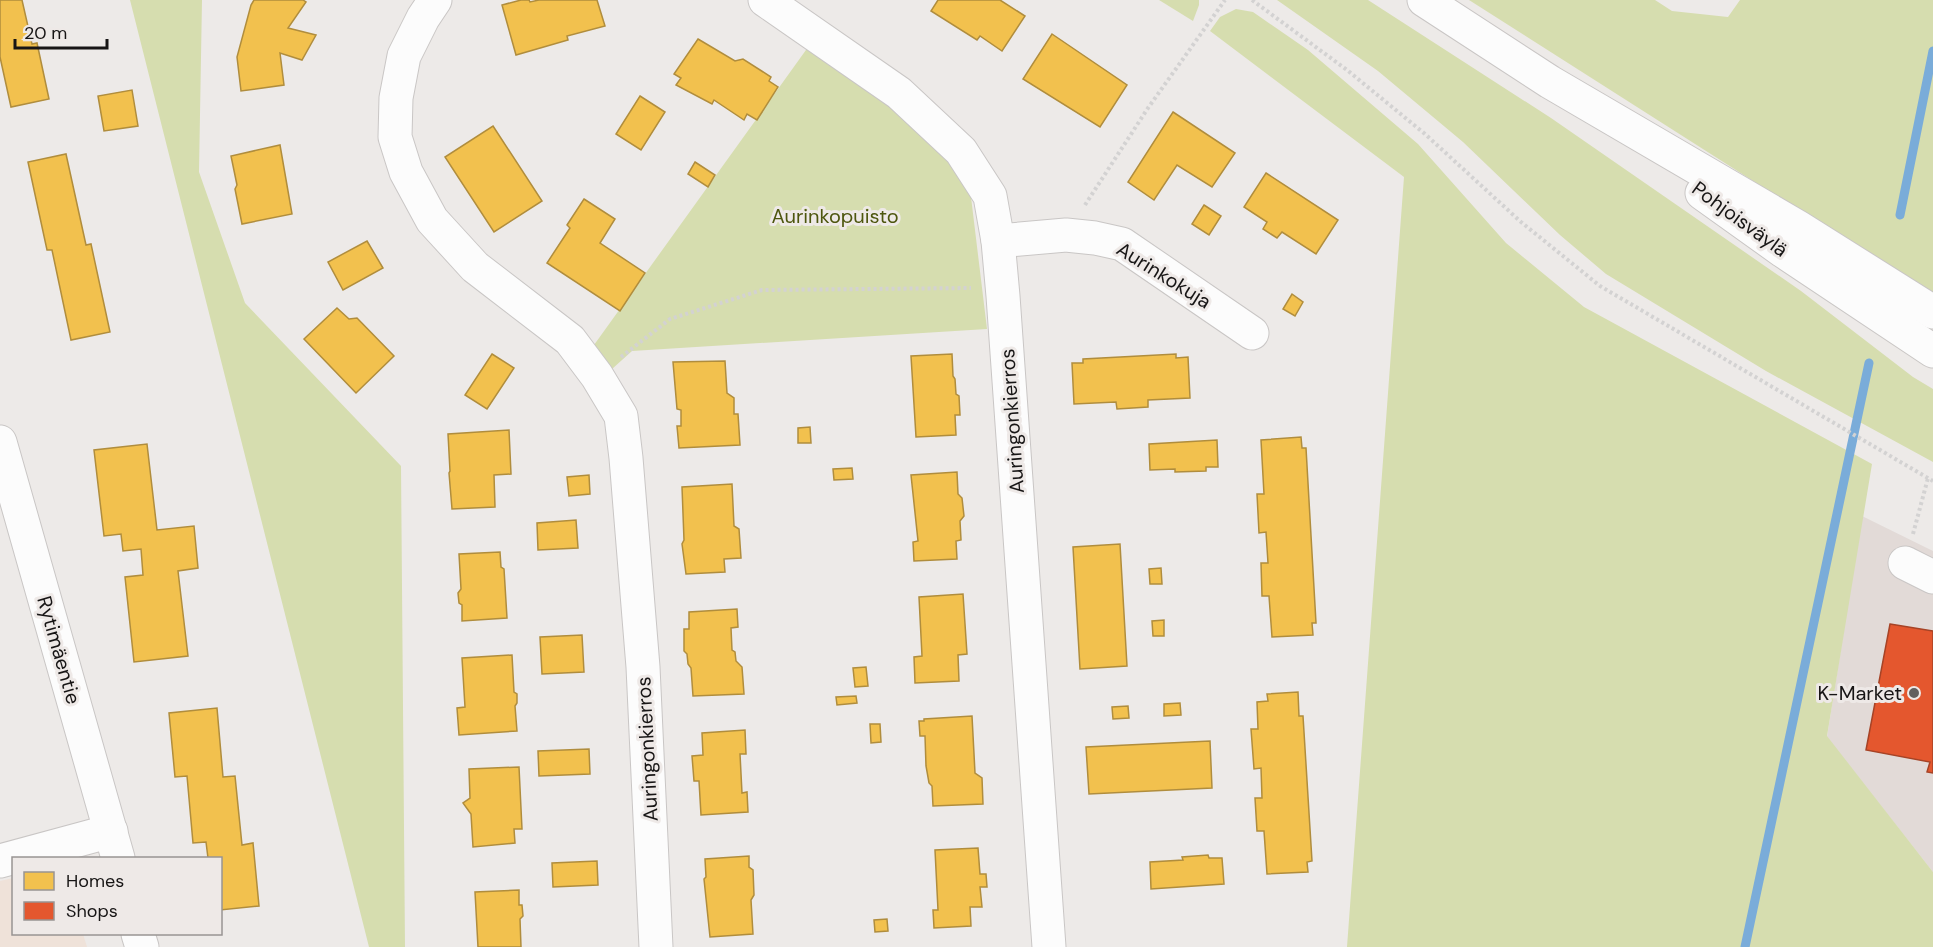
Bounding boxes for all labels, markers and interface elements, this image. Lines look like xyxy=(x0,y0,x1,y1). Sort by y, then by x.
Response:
scale bar xyxy=(15,12,106,50)
text: 20 m xyxy=(24,21,67,45)
street label: Pohjoisväylä xyxy=(1687,175,1793,263)
park label: Aurinkopuisto xyxy=(771,203,899,229)
street label: Aurinkokuja xyxy=(1112,236,1216,314)
street label: Auringonkierros xyxy=(994,348,1030,494)
street label: Rytimäentie xyxy=(31,593,87,707)
street label: Auringonkierros xyxy=(630,676,664,822)
place label: K-Market xyxy=(1817,680,1902,706)
marker: K-Market xyxy=(1907,686,1921,700)
legend xyxy=(12,857,222,935)
text: Homes xyxy=(66,869,124,893)
text: Shops xyxy=(66,899,118,923)

